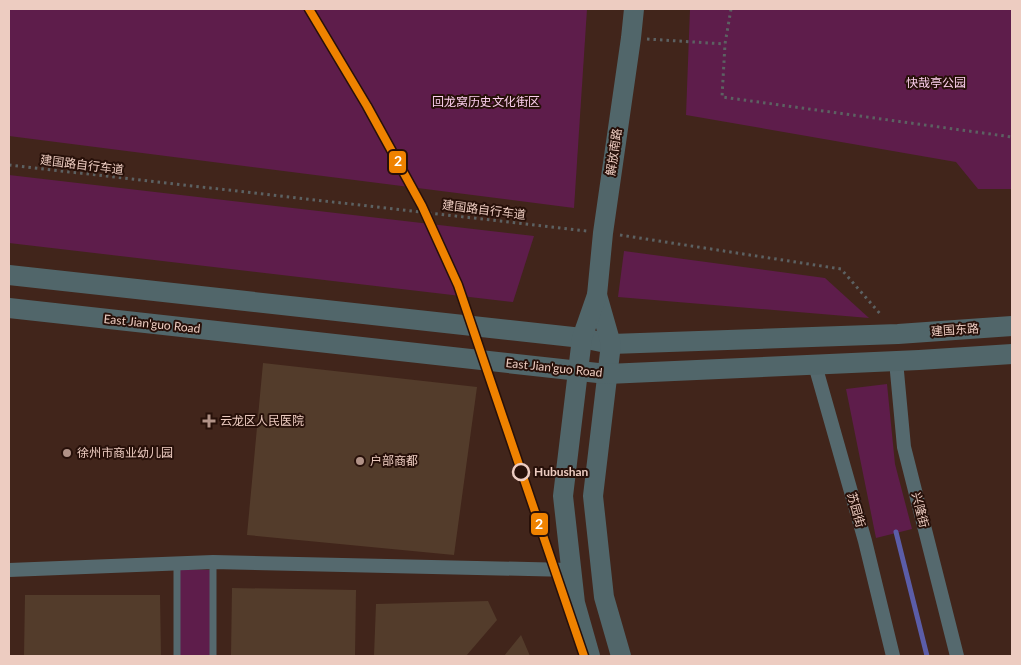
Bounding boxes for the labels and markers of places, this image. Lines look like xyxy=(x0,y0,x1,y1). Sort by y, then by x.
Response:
place label: 云龙区人民医院 xyxy=(220,413,304,428)
marker: 云龙区人民医院 xyxy=(202,414,216,428)
place label: 徐州市商业幼儿园 xyxy=(77,445,173,460)
marker: 徐州市商业幼儿园 xyxy=(61,447,73,459)
place label: 户部商都 xyxy=(370,453,418,468)
marker: 户部商都 xyxy=(354,455,366,467)
marker: Hubushan xyxy=(512,463,530,481)
place label: Hubushan xyxy=(534,464,589,479)

